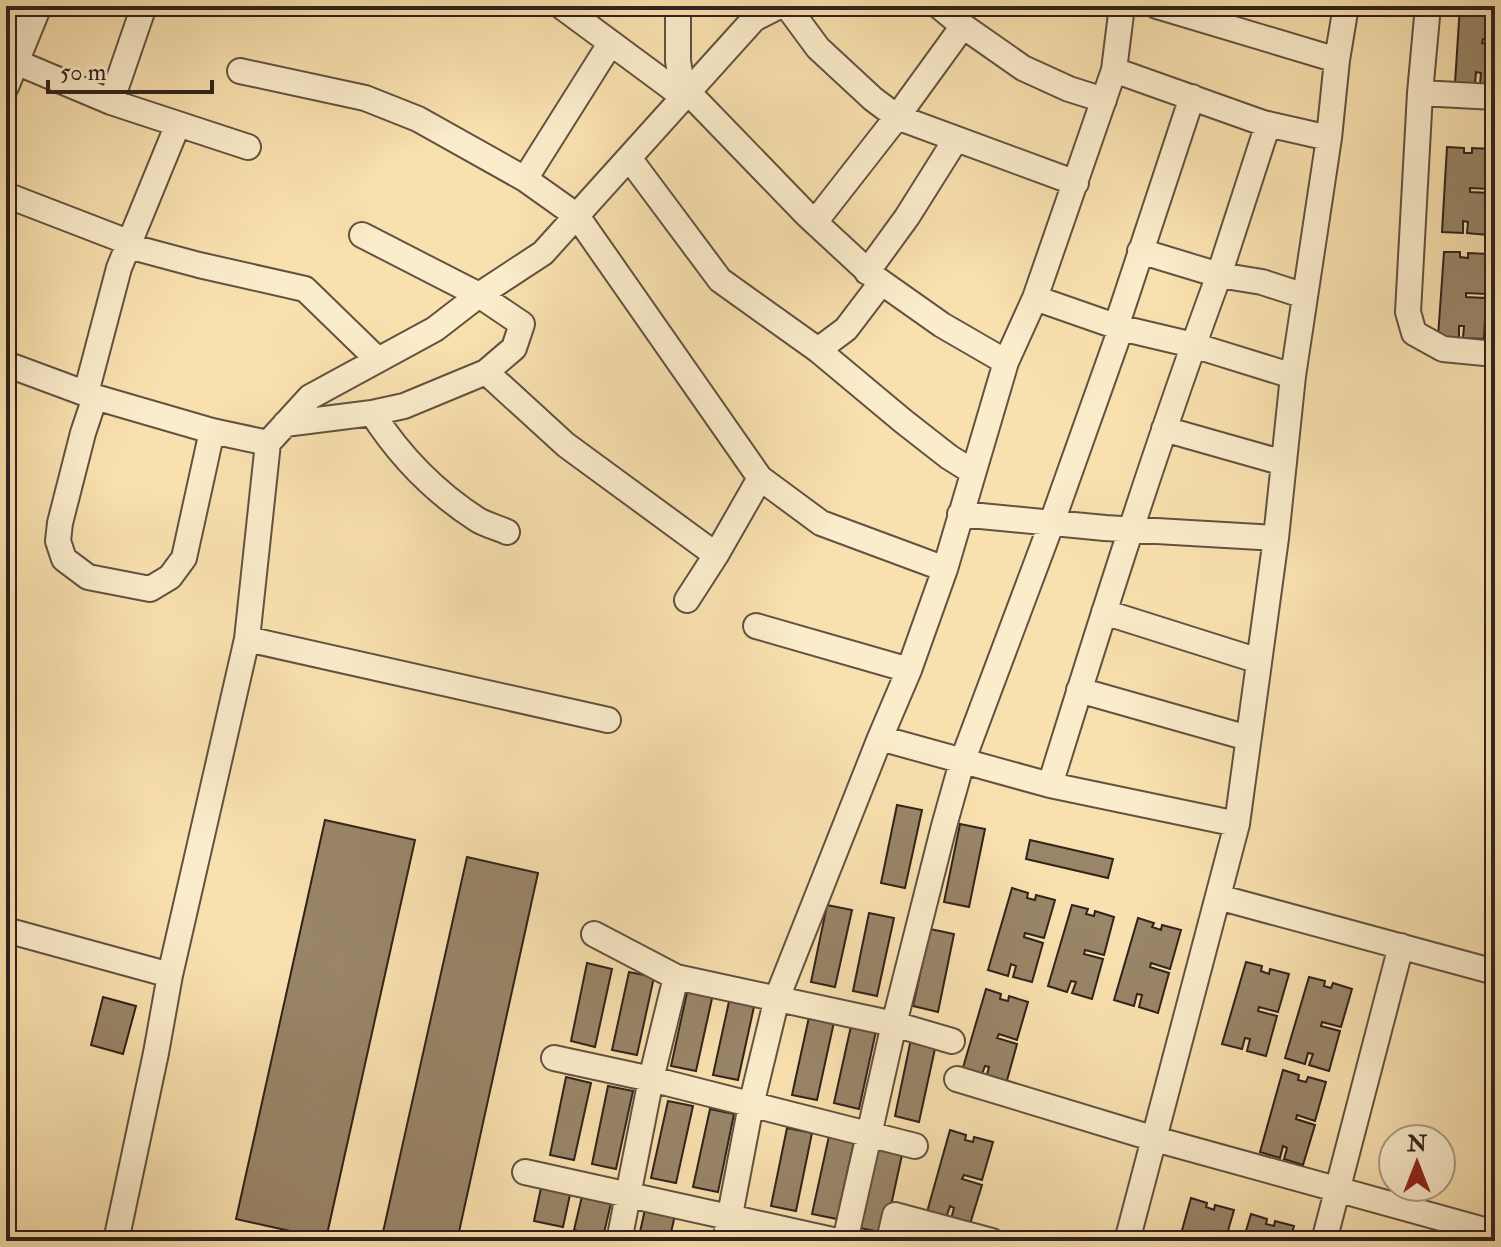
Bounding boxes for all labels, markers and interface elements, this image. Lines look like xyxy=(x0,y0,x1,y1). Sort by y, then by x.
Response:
scale bar xyxy=(48,44,212,94)
text: 50 m xyxy=(60,57,107,88)
north arrow xyxy=(1377,1123,1457,1203)
text: N xyxy=(1406,1130,1427,1158)

